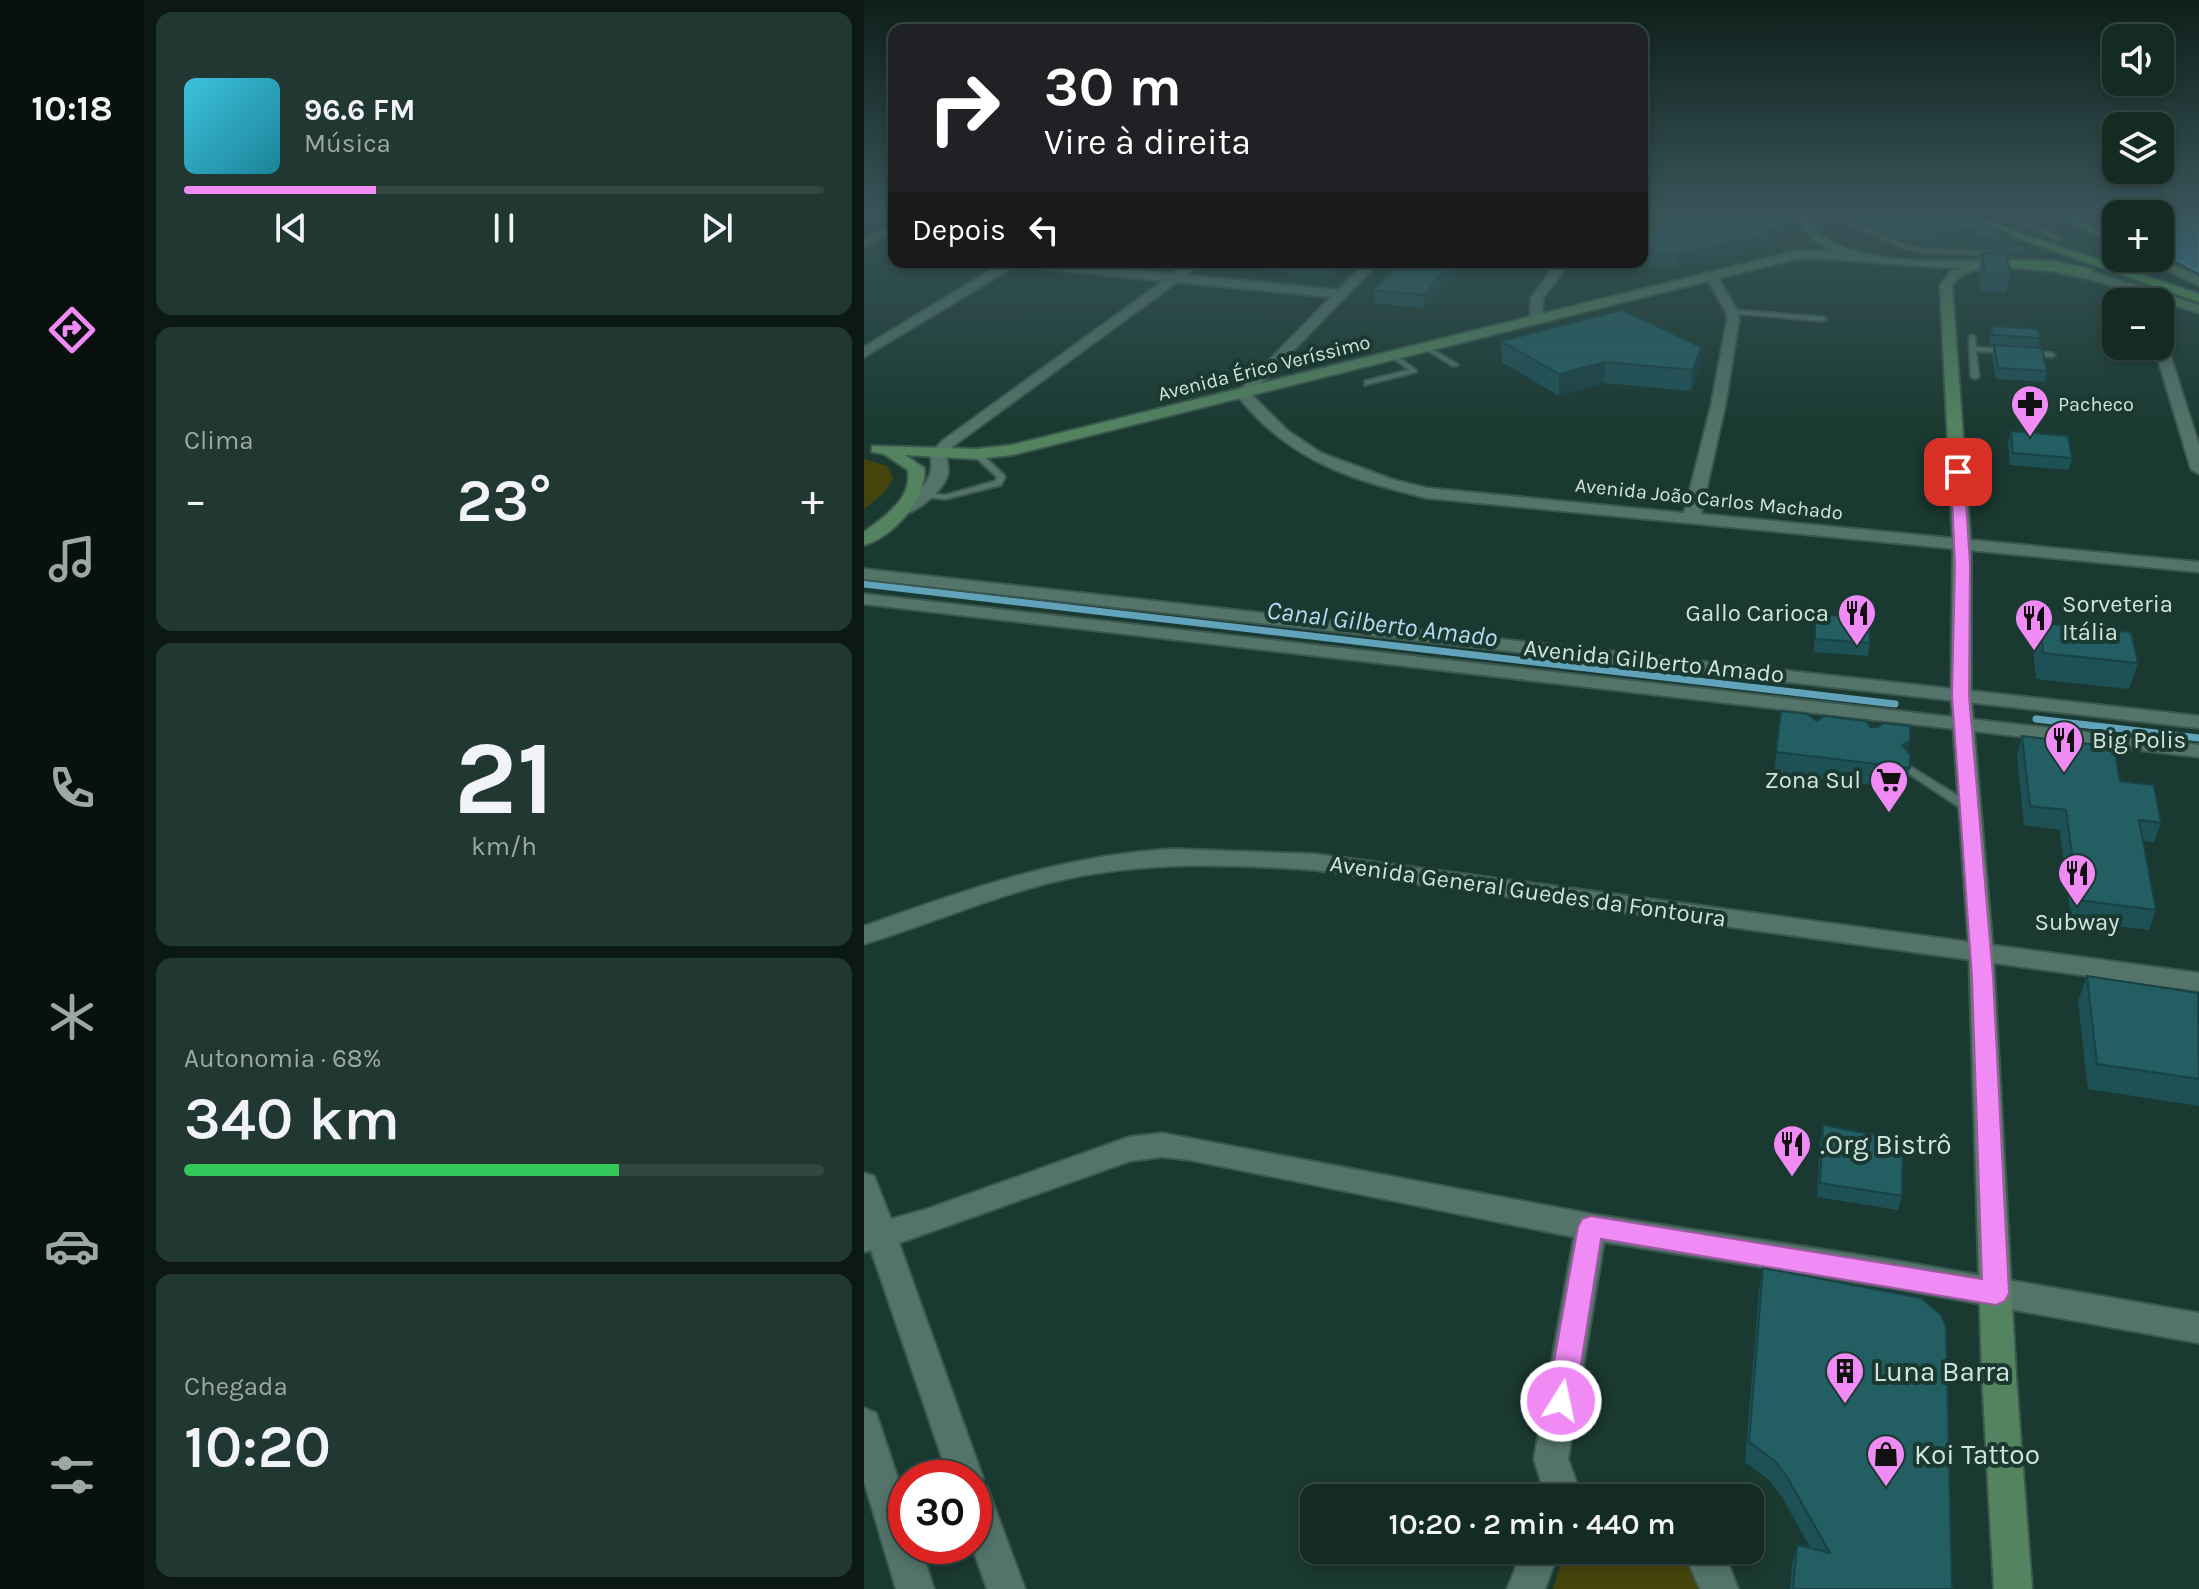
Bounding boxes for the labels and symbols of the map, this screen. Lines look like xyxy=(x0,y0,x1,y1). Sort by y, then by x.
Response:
street label: Avenida Érico Veríssimo xyxy=(1155,329,1373,406)
pharmacy icon: Pacheco xyxy=(2009,383,2051,438)
place label: Pacheco xyxy=(2058,393,2134,416)
pin xyxy=(1924,438,1992,506)
street label: Avenida João Carlos Machado xyxy=(1574,473,1844,525)
place label: Sorveteria Itália xyxy=(2062,590,2173,646)
restaurant icon: Gallo Carioca xyxy=(1836,592,1878,647)
water label: Canal Gilberto Amado xyxy=(1265,594,1499,654)
restaurant icon: Sorveteria Itália xyxy=(2013,597,2055,652)
place label: Gallo Carioca xyxy=(1686,599,1829,627)
street label: Avenida Gilberto Amado xyxy=(1522,633,1786,689)
restaurant icon: Big Polis xyxy=(2043,719,2085,774)
place label: Big Polis xyxy=(2092,726,2186,754)
supermarket icon: Zona Sul xyxy=(1868,759,1910,814)
place label: Zona Sul xyxy=(1765,766,1861,794)
street label: Avenida General Guedes da Fontoura xyxy=(1328,849,1728,933)
restaurant icon: Subway xyxy=(2056,852,2098,907)
place label: Subway xyxy=(2034,908,2120,936)
restaurant icon: .Org Bistrô xyxy=(1771,1123,1813,1178)
place label: .Org Bistrô xyxy=(1820,1128,1952,1161)
building icon: Luna Barra xyxy=(1824,1350,1866,1405)
place label: Luna Barra xyxy=(1873,1355,2010,1388)
position arrow xyxy=(1519,1359,1603,1443)
shop icon: Koi Tattoo xyxy=(1865,1433,1907,1488)
place label: Koi Tattoo xyxy=(1914,1438,2040,1471)
speed limit sign: 30 xyxy=(888,1460,992,1564)

